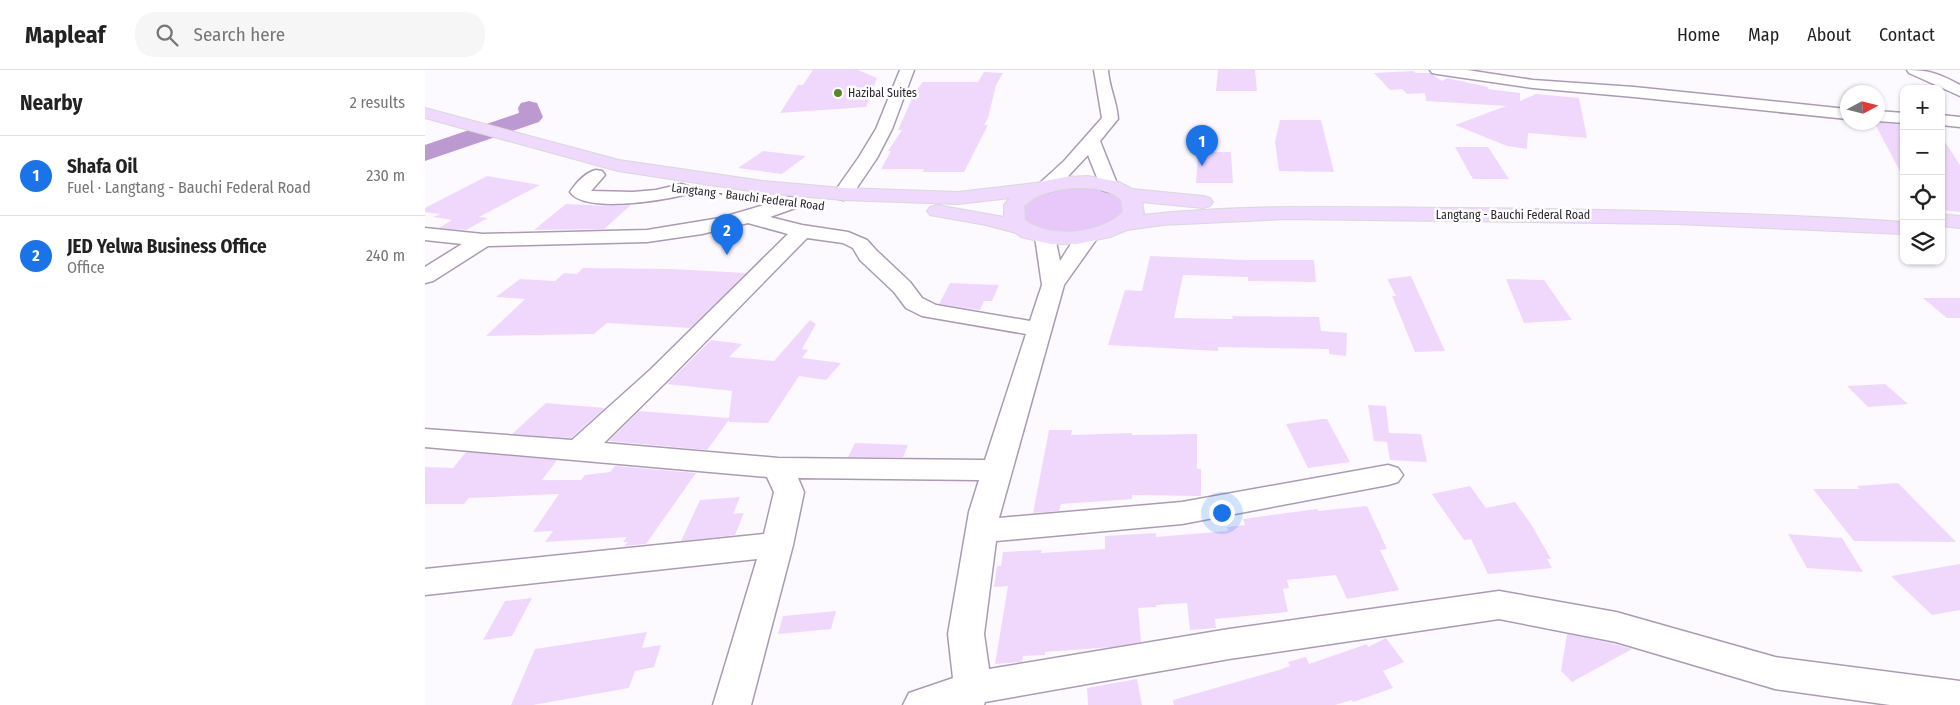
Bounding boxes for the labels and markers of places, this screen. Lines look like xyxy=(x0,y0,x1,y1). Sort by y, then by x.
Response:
place label: Hazibal Suites xyxy=(848,86,917,100)
marker: Hazibal Suites xyxy=(832,87,844,99)
pin: 1 xyxy=(1186,125,1218,166)
pin: 2 xyxy=(711,214,743,255)

